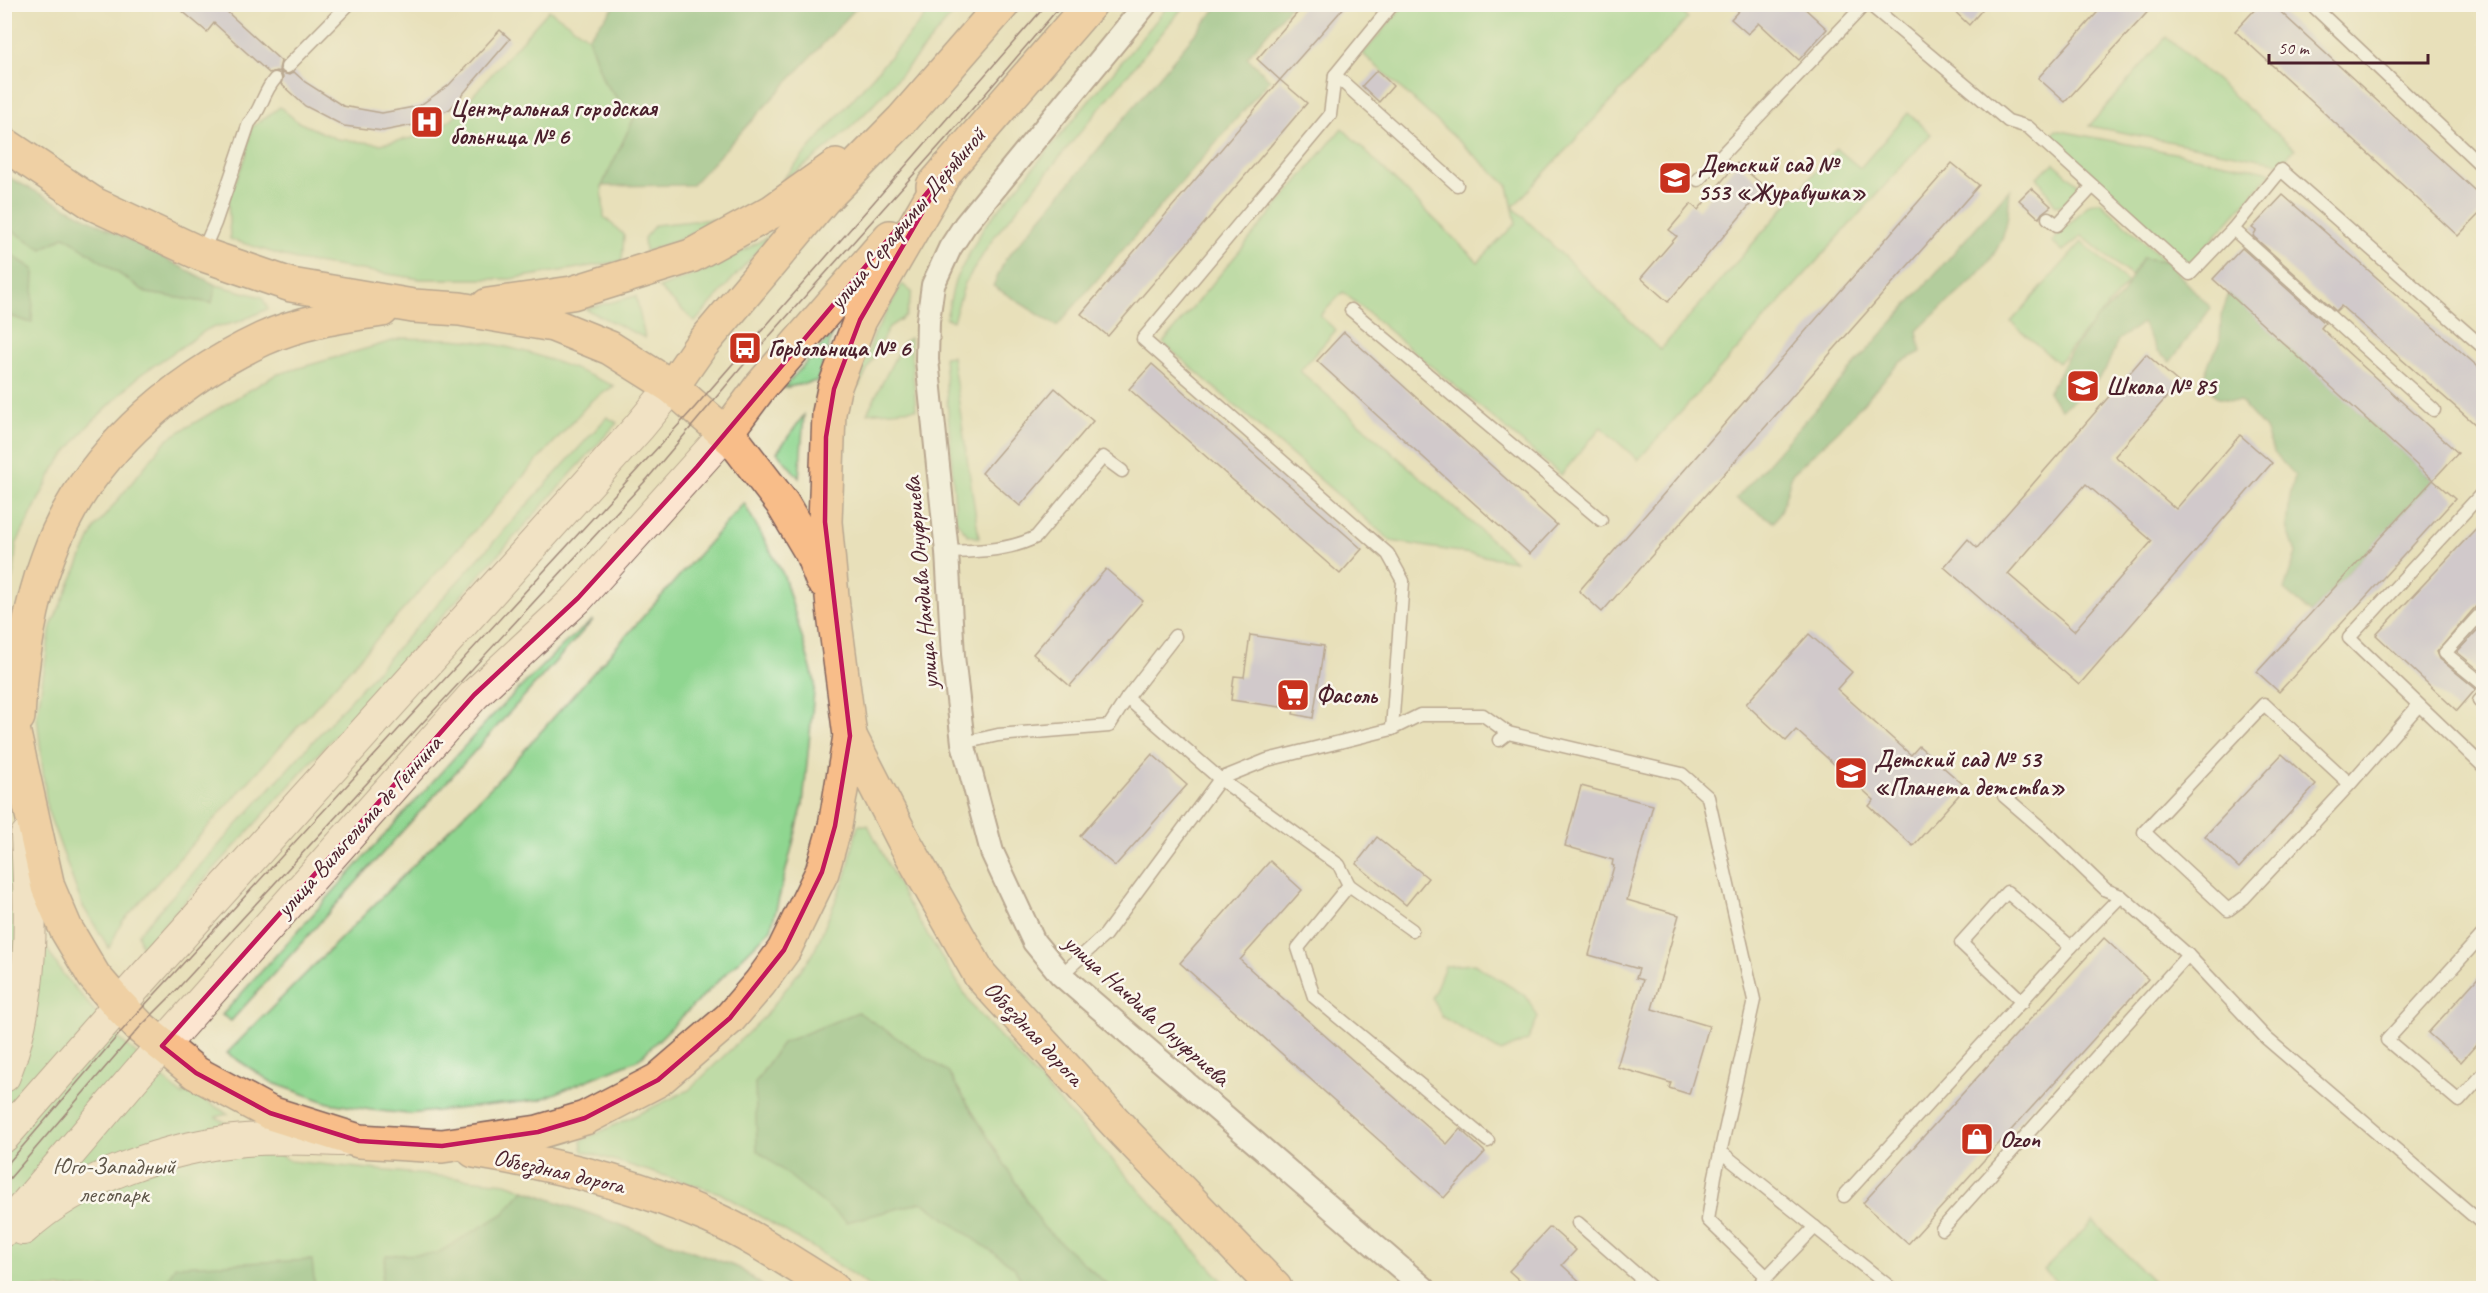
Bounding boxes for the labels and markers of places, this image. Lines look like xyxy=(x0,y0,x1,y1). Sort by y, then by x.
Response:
place label: Центральная городская больница № 6 xyxy=(450,93,658,151)
hospital icon: Центральная городская больница № 6 xyxy=(409,104,445,140)
place label: Детский сад № 553 «Журавушка» xyxy=(1698,149,1866,207)
school or university icon: Детский сад № 553 «Журавушка» xyxy=(1657,160,1693,196)
bus stop icon: Горбольница № 6 xyxy=(727,330,763,366)
place label: Горбольница № 6 xyxy=(768,333,912,363)
school or university icon: Школа № 85 xyxy=(2065,368,2101,404)
place label: Школа № 85 xyxy=(2106,371,2218,401)
supermarket icon: Фасоль xyxy=(1275,677,1311,713)
place label: Фасоль xyxy=(1316,680,1379,710)
place label: Детский сад № 53 «Планета детства» xyxy=(1874,744,2065,802)
school or university icon: Детский сад № 53 «Планета детства» xyxy=(1833,755,1869,791)
shop icon: Ozon xyxy=(1959,1121,1995,1157)
place label: Ozon xyxy=(2000,1124,2041,1154)

